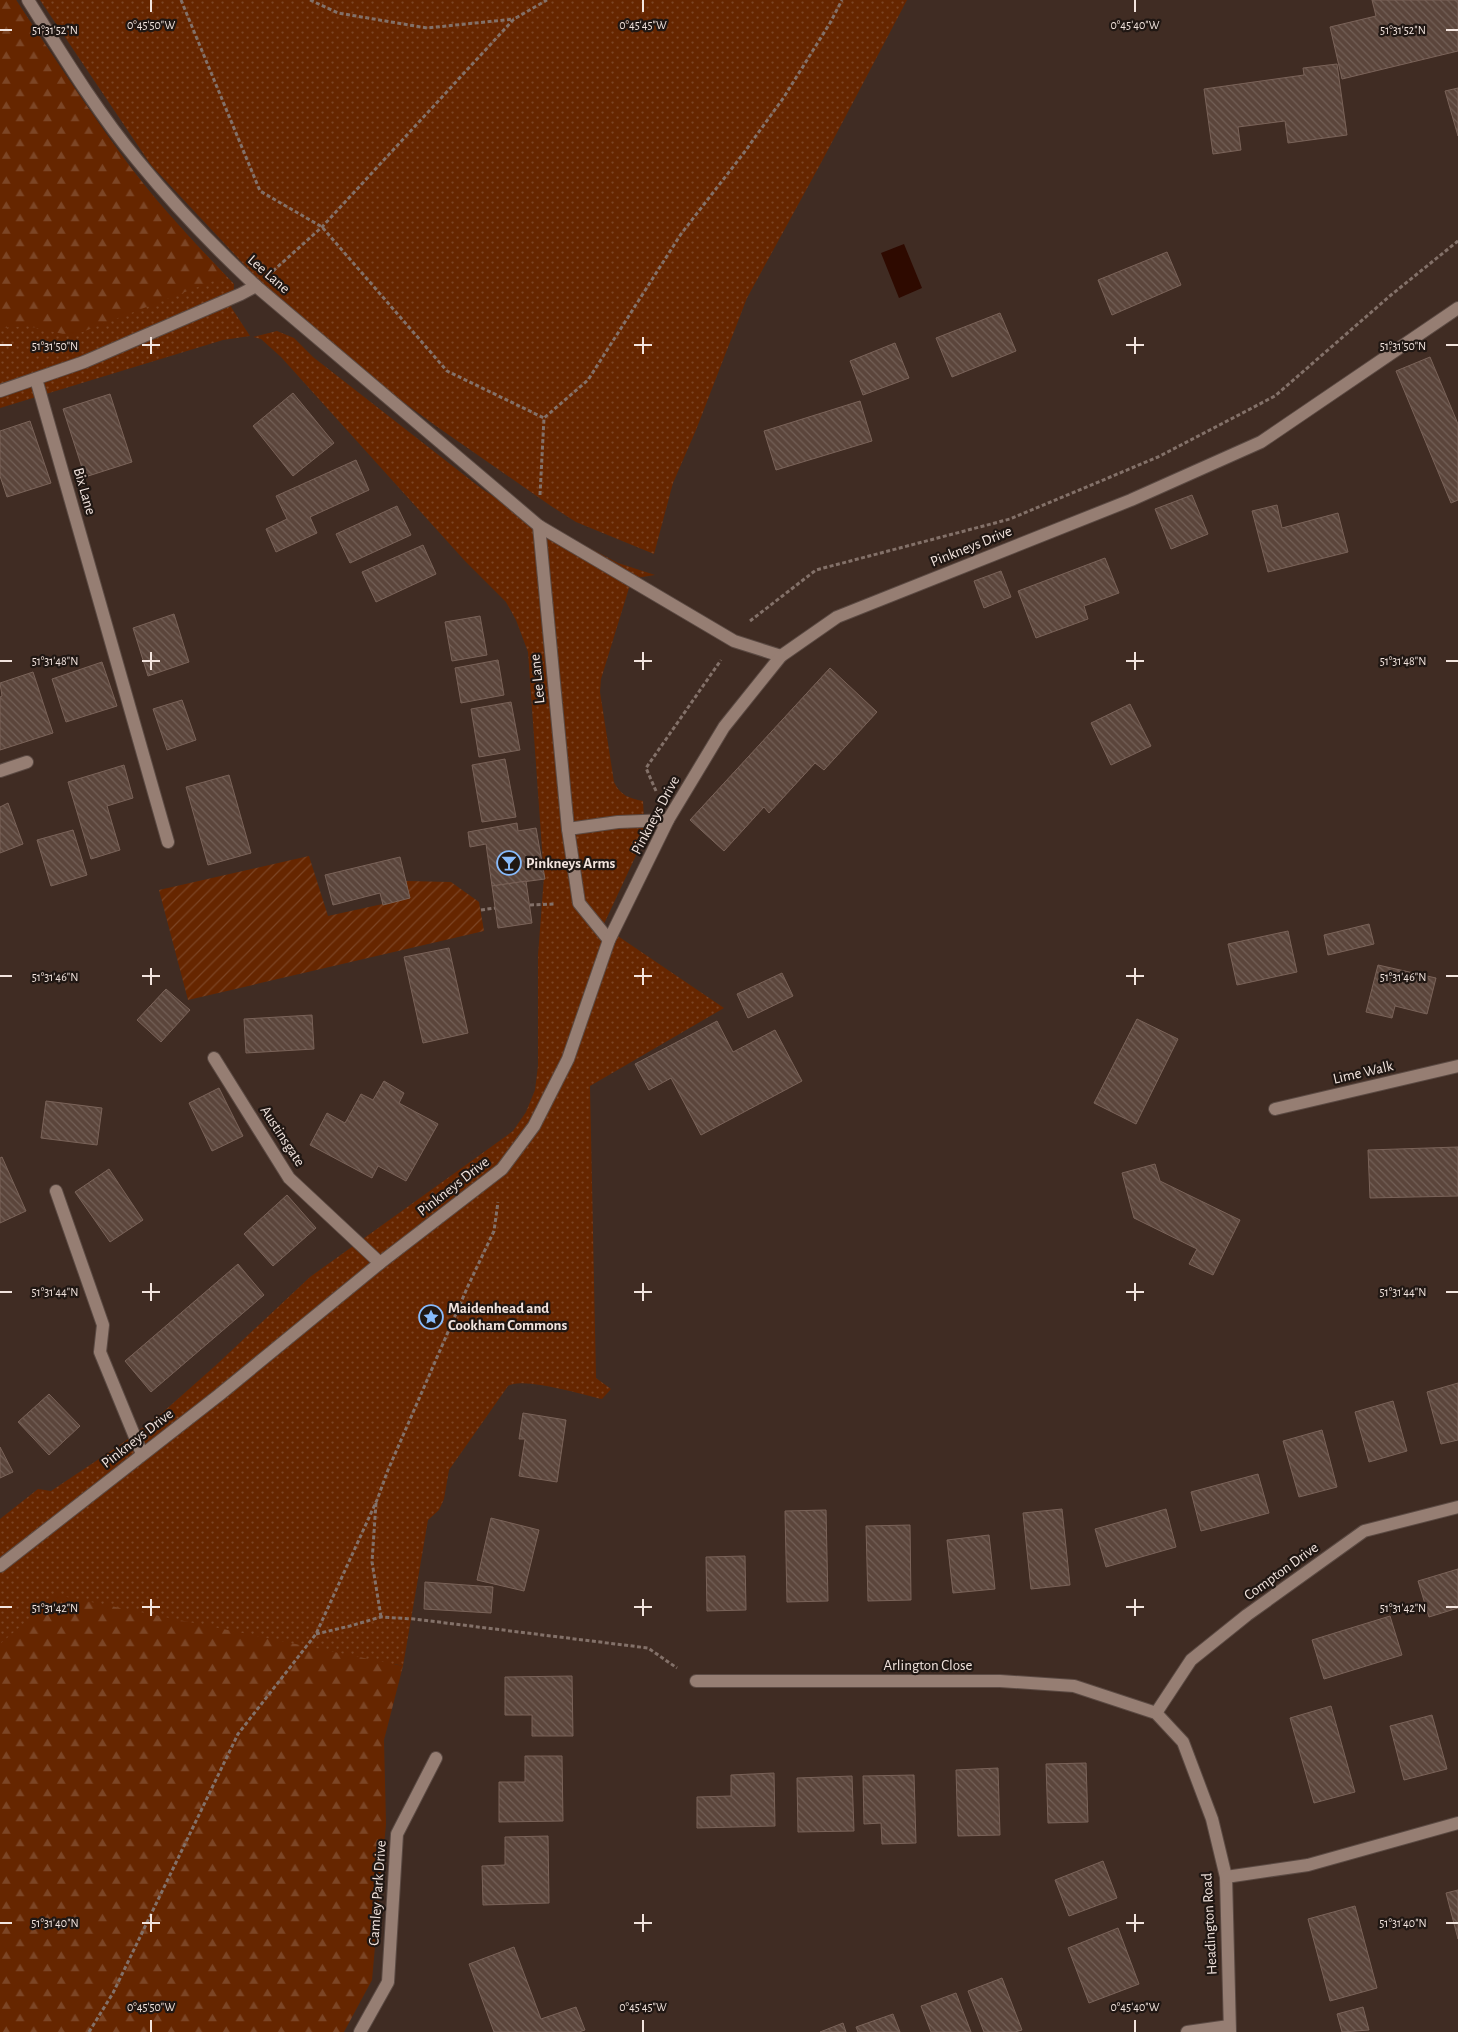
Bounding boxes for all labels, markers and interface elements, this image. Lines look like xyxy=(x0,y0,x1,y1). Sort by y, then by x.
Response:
text: 0°45'50"W xyxy=(127,19,175,31)
text: 0°45'45"W xyxy=(619,19,667,31)
text: 0°45'40"W xyxy=(1111,19,1160,31)
text: 51°31'52"N xyxy=(32,24,78,36)
text: 51°31'52"N xyxy=(1380,24,1426,36)
street label: Lee Lane xyxy=(245,252,293,296)
text: 51°31'50"N xyxy=(32,340,78,352)
text: 51°31'50"N xyxy=(1380,340,1426,352)
street label: Bix Lane xyxy=(71,466,98,517)
street label: Pinkneys Drive xyxy=(928,523,1014,570)
street label: Lee Lane xyxy=(527,653,548,705)
text: 51°31'48"N xyxy=(32,655,78,667)
text: 51°31'48"N xyxy=(1380,655,1426,667)
street label: Pinkneys Drive xyxy=(629,774,682,857)
bar icon: Pinkneys Arms xyxy=(496,850,522,876)
place label: Pinkneys Arms xyxy=(526,856,616,871)
text: 51°31'46"N xyxy=(32,971,78,983)
text: 51°31'46"N xyxy=(1380,971,1426,983)
street label: Lime Walk xyxy=(1332,1058,1395,1087)
street label: Austinsgate xyxy=(258,1103,308,1169)
street label: Pinkneys Drive xyxy=(415,1154,492,1219)
text: 51°31'44"N xyxy=(32,1286,78,1298)
text: 51°31'44"N xyxy=(1380,1286,1426,1298)
place label: Maidenhead and Cookham Commons xyxy=(448,1301,567,1333)
place icon: Maidenhead and Cookham Commons xyxy=(418,1304,444,1330)
street label: Pinkneys Drive xyxy=(99,1406,176,1471)
street label: Compton Drive xyxy=(1241,1540,1321,1603)
text: 51°31'42"N xyxy=(32,1602,78,1614)
text: 51°31'42"N xyxy=(1380,1602,1426,1614)
street label: Arlington Close xyxy=(883,1658,973,1673)
street label: Camley Park Drive xyxy=(366,1840,389,1946)
street label: Headington Road xyxy=(1199,1872,1220,1975)
text: 51°31'40"N xyxy=(31,1917,79,1929)
text: 51°31'40"N xyxy=(1379,1917,1427,1929)
text: 0°45'50"W xyxy=(127,2001,175,2013)
text: 0°45'45"W xyxy=(619,2001,667,2013)
text: 0°45'40"W xyxy=(1111,2001,1160,2013)

